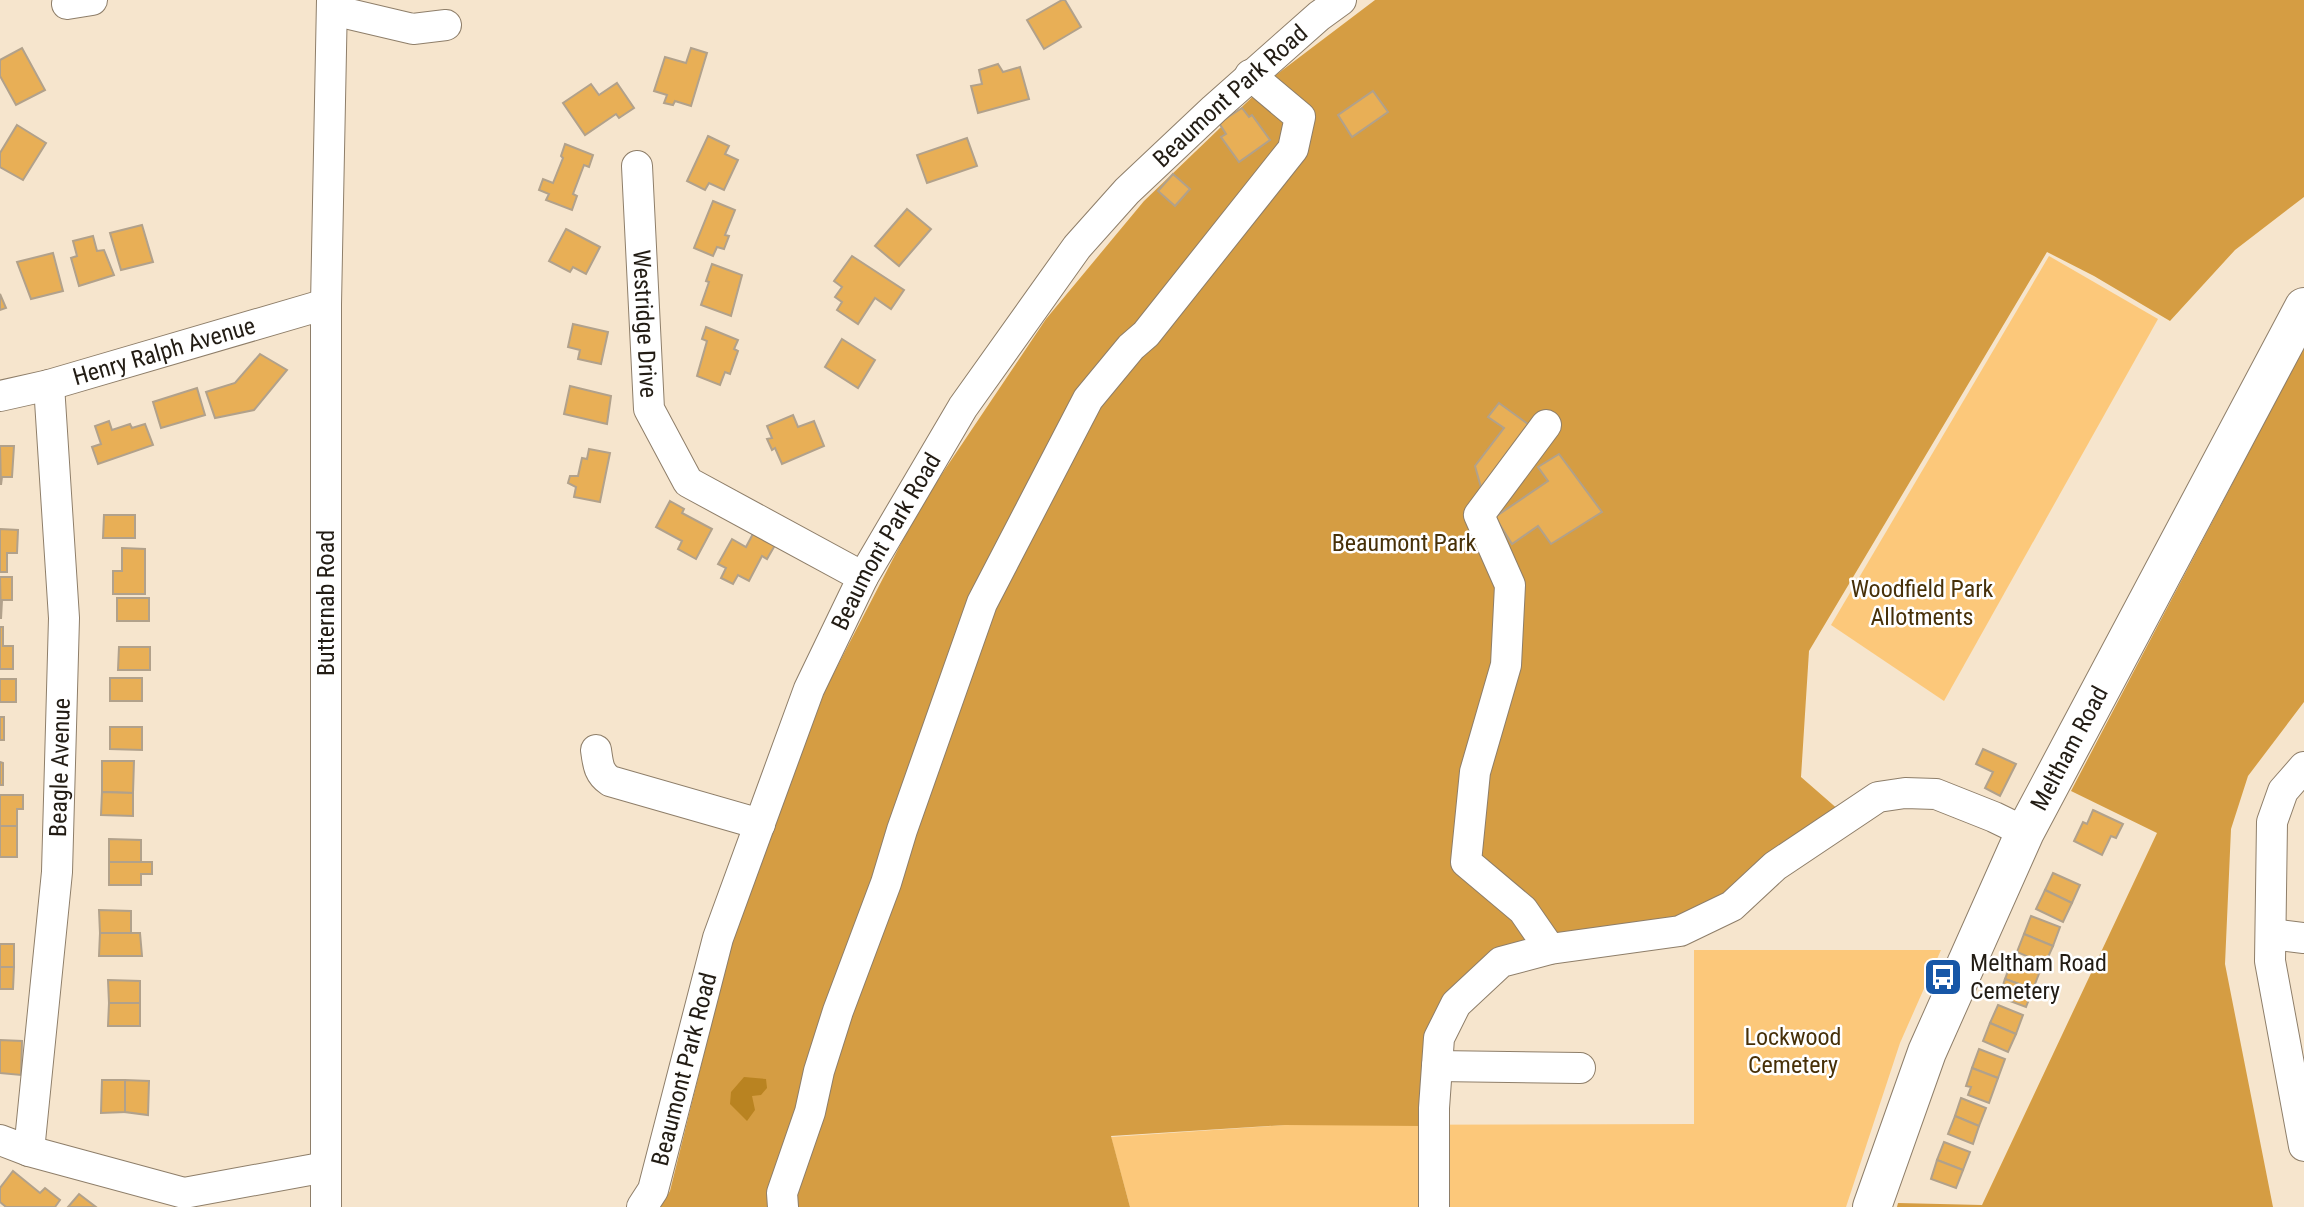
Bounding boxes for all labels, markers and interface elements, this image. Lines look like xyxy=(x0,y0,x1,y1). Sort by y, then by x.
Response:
street label: Beaumont Park Road xyxy=(1147,19,1313,173)
street label: Westridge Drive xyxy=(627,249,662,399)
street label: Henry Ralph Avenue xyxy=(70,311,258,391)
street label: Beaumont Park Road xyxy=(826,448,947,635)
park label: Beaumont Park xyxy=(1332,529,1476,557)
street label: Butternab Road xyxy=(312,530,340,676)
park label: Woodfield Park Allotments xyxy=(1851,575,1994,631)
street label: Meltham Road xyxy=(2025,681,2114,815)
street label: Beagle Avenue xyxy=(44,698,76,837)
place label: Meltham Road Cemetery xyxy=(1970,949,2107,1005)
bus stop icon: Meltham Road Cemetery xyxy=(1922,956,1964,998)
street label: Beaumont Park Road xyxy=(646,970,722,1169)
park label: Lockwood Cemetery xyxy=(1745,1023,1841,1079)

